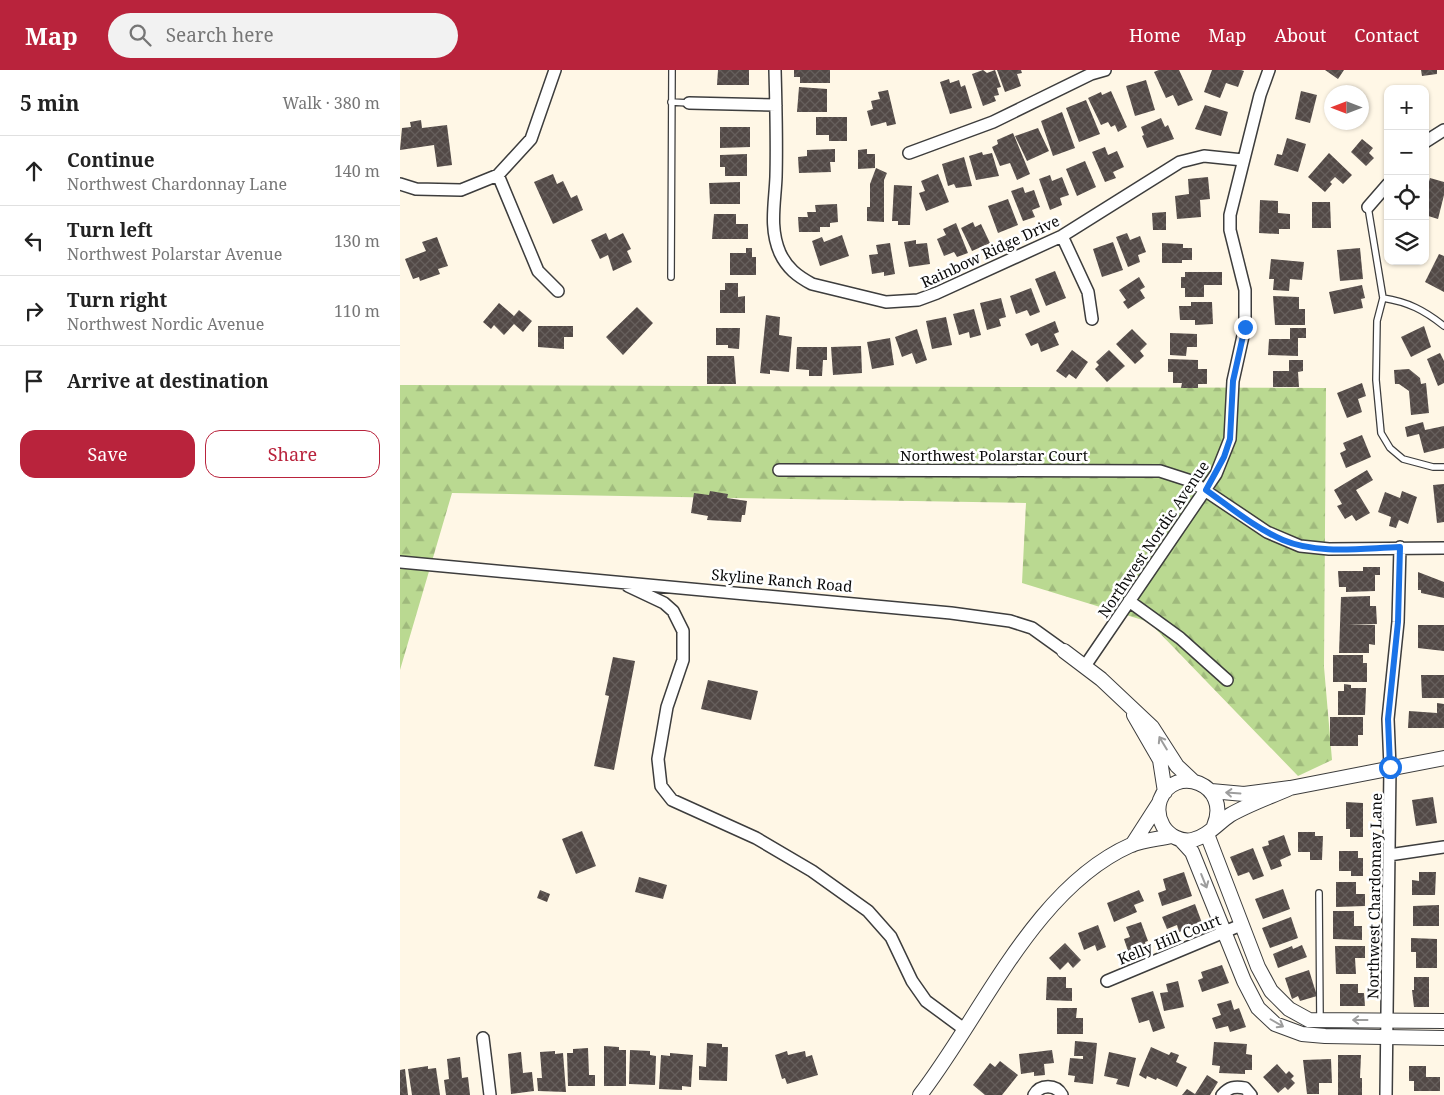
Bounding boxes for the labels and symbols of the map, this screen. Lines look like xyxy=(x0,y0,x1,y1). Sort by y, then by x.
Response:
north arrow xyxy=(1324,85,1369,130)
street label: Rainbow Ridge Drive xyxy=(917,210,1063,292)
route end xyxy=(1234,316,1257,339)
street label: Northwest Polarstar Court xyxy=(900,445,1088,465)
street label: Northwest Nordic Avenue xyxy=(1093,457,1213,621)
street label: Skyline Ranch Road xyxy=(711,564,853,596)
one-way arrow xyxy=(1158,737,1168,751)
route start xyxy=(1379,756,1402,779)
one-way arrow xyxy=(1225,788,1241,797)
street label: Northwest Chardonnay Lane xyxy=(1362,793,1386,999)
one-way arrow xyxy=(1200,873,1209,888)
street label: Kelly Hill Court xyxy=(1114,909,1224,969)
one-way arrow xyxy=(1353,1015,1369,1025)
one-way arrow xyxy=(1270,1018,1285,1028)

